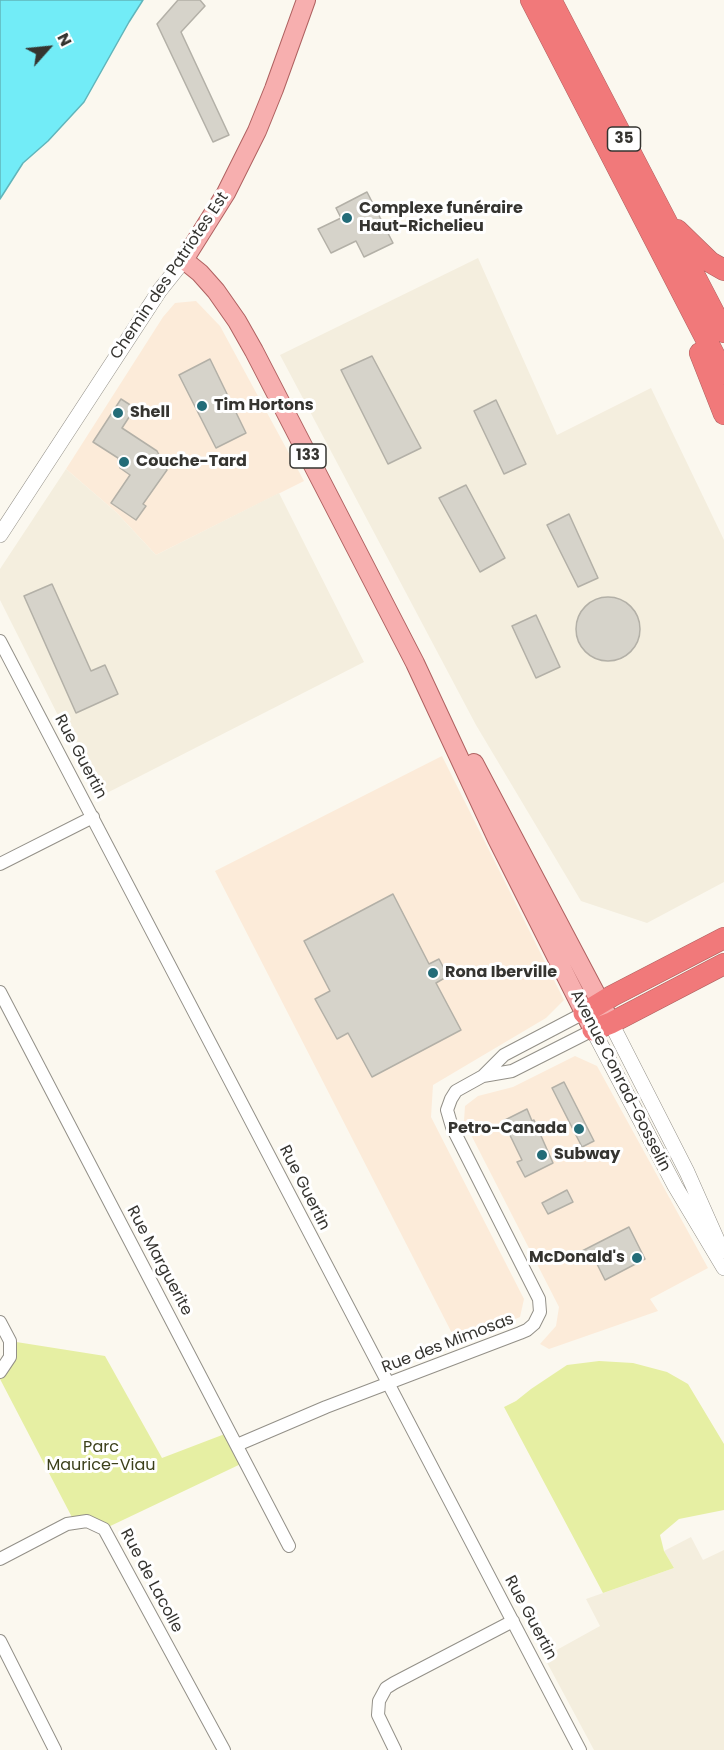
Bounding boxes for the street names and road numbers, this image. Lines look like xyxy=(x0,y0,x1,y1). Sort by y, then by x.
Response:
road number: 35 xyxy=(608,127,640,151)
street label: Chemin des Patriotes Est xyxy=(107,189,233,363)
road number: 133 xyxy=(290,444,326,468)
street label: Rue Guertin xyxy=(50,712,110,802)
street label: Avenue Conrad-Gosselin xyxy=(566,987,674,1175)
street label: Rue Guertin xyxy=(274,1142,334,1234)
street label: Rue Marguerite xyxy=(122,1203,196,1319)
street label: Rue des Mimosas xyxy=(379,1310,517,1378)
street label: Rue de Lacolle xyxy=(116,1526,186,1636)
street label: Rue Guertin xyxy=(500,1573,560,1663)

